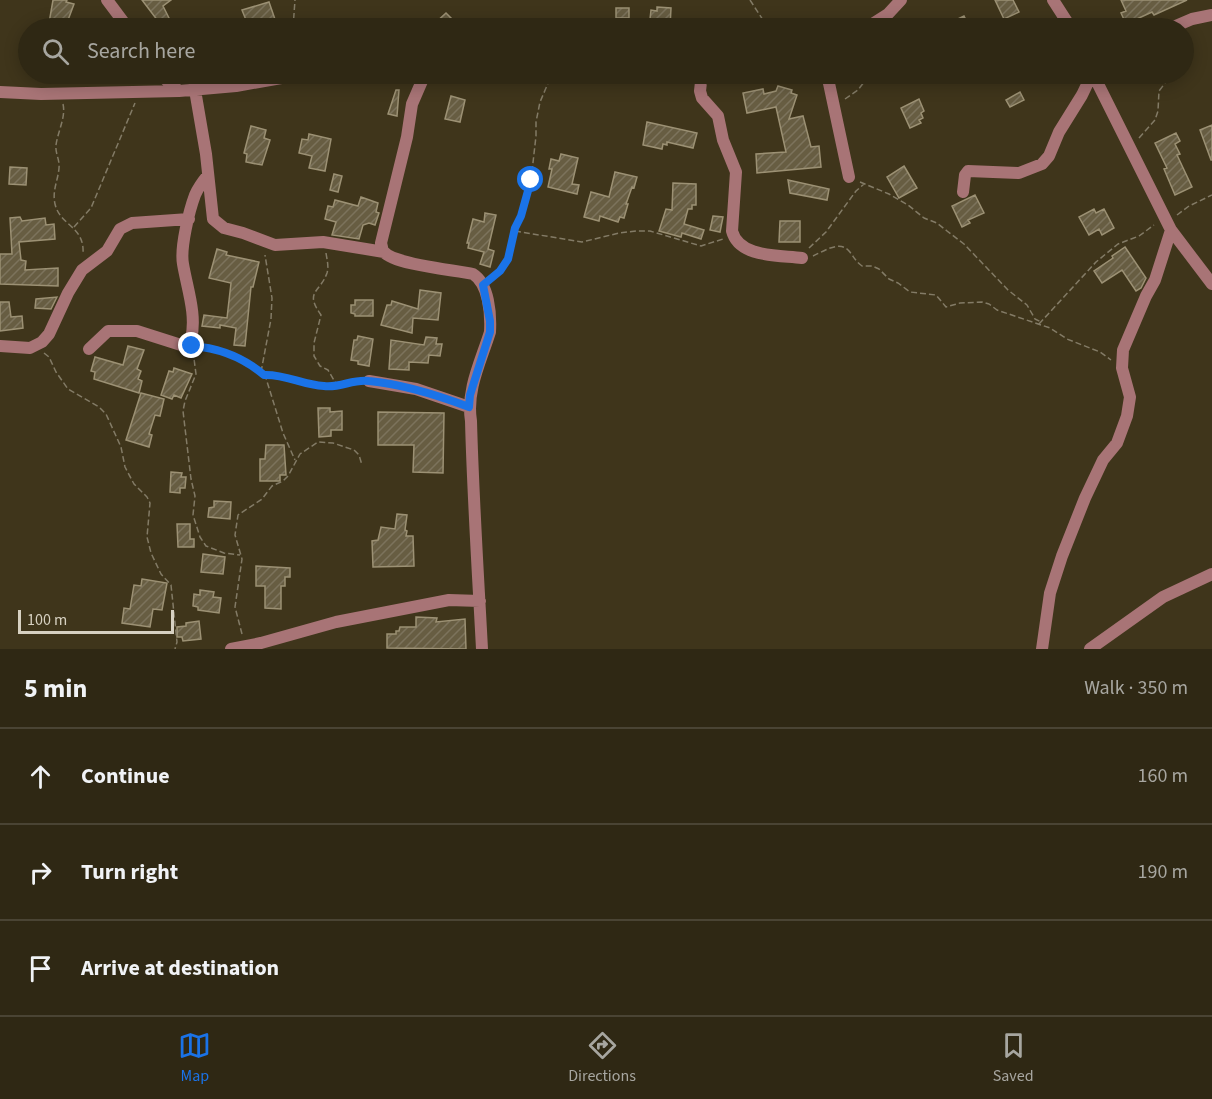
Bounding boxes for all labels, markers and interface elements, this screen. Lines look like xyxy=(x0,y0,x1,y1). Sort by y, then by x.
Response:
search box xyxy=(18,18,1194,84)
icon: search xyxy=(39,35,72,68)
text: Search here xyxy=(87,35,195,67)
route start xyxy=(517,166,543,192)
route end xyxy=(178,332,204,358)
scale bar xyxy=(18,607,174,634)
text: 100 m xyxy=(27,609,67,631)
text: 5 min xyxy=(24,670,87,707)
text: Walk · 350 m xyxy=(1084,674,1188,702)
icon: ahead xyxy=(24,760,57,793)
text: Continue xyxy=(81,760,170,792)
text: 160 m xyxy=(1138,762,1188,790)
icon: right xyxy=(24,856,57,889)
text: Turn right xyxy=(81,856,178,888)
text: 190 m xyxy=(1138,858,1188,886)
icon: arrive xyxy=(24,952,57,985)
text: Arrive at destination xyxy=(81,952,279,984)
tab: Map xyxy=(178,1029,211,1087)
tab: Directions xyxy=(568,1029,636,1087)
tab: Saved xyxy=(993,1029,1034,1087)

